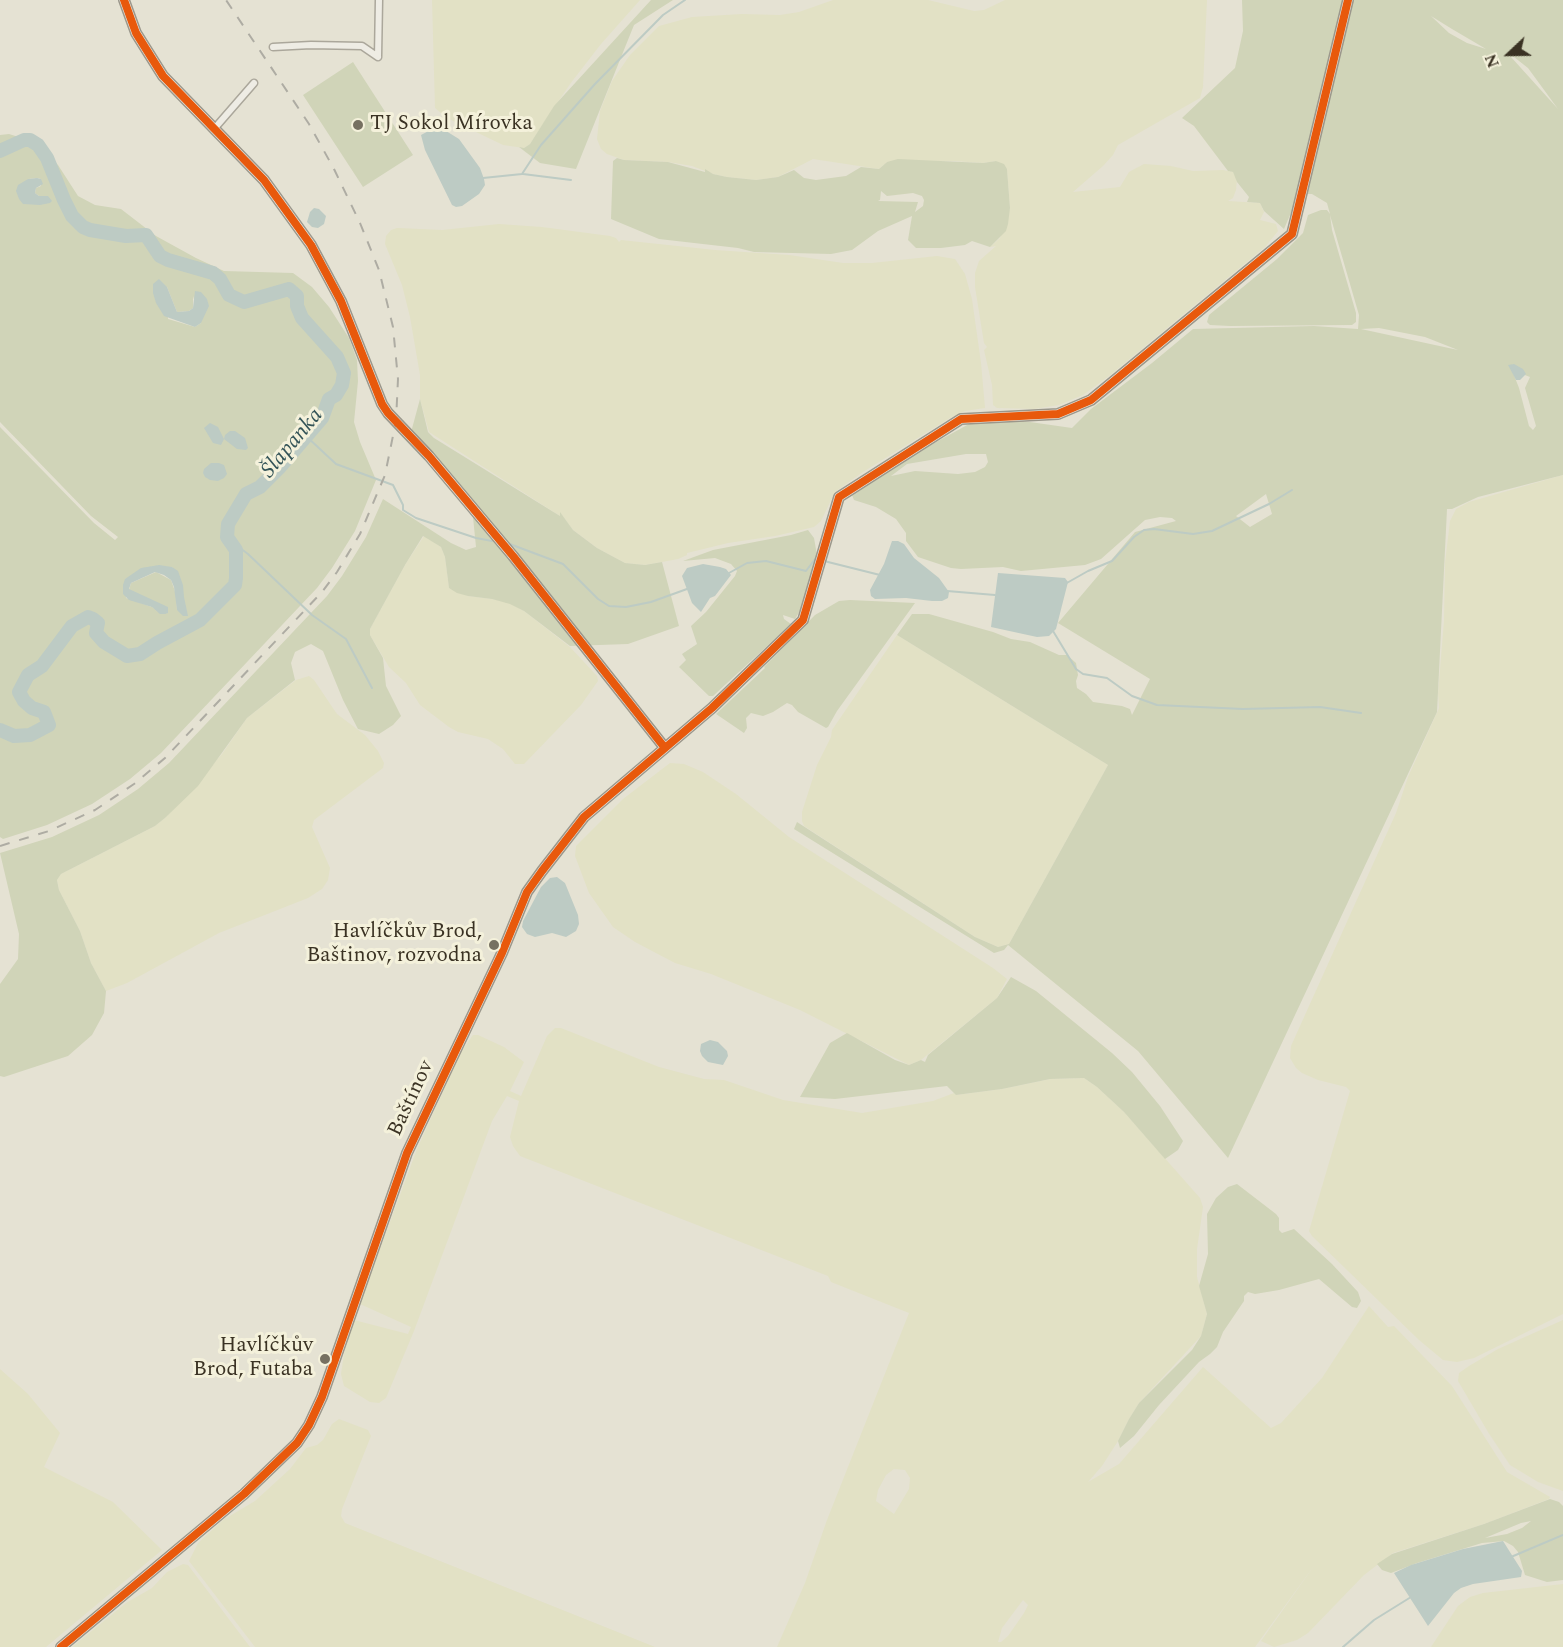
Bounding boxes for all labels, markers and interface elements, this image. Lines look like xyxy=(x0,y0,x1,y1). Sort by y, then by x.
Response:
north arrow xyxy=(1479,24,1539,84)
text: N xyxy=(1479,50,1506,71)
place label: TJ Sokol Mírovka xyxy=(370,112,533,138)
marker: TJ Sokol Mírovka xyxy=(351,118,365,132)
water label: Šlapanka xyxy=(256,404,330,484)
place label: Havlíčkův Brod, Baštinov, rozvodna xyxy=(307,920,482,970)
marker: Havlíčkův Brod, Baštinov, rozvodna xyxy=(487,938,501,952)
street label: Baštínov xyxy=(384,1057,440,1141)
place label: Havlíčkův Brod, Futaba xyxy=(193,1334,313,1384)
marker: Havlíčkův Brod, Futaba xyxy=(318,1352,332,1366)

